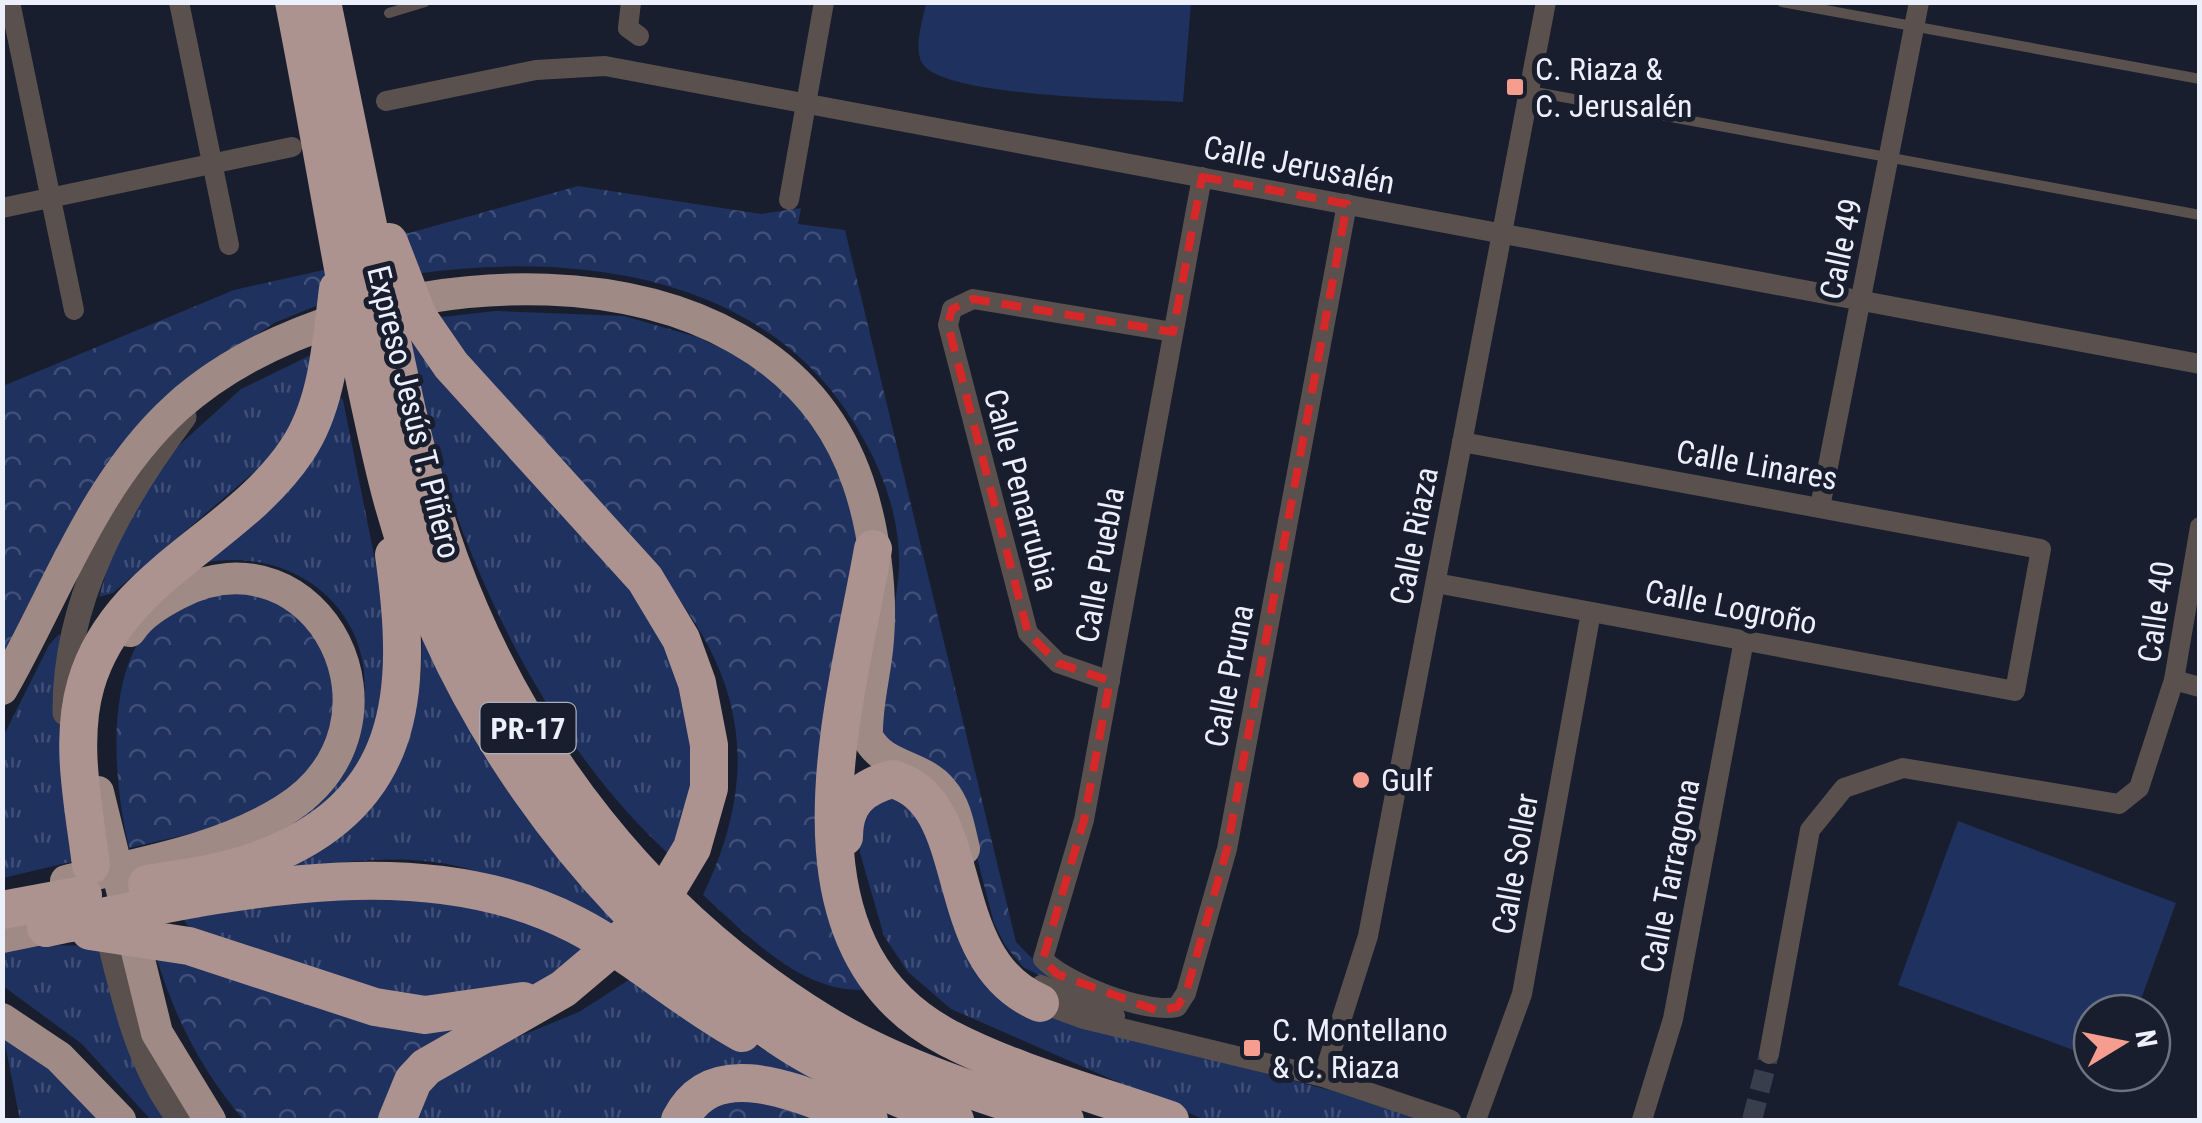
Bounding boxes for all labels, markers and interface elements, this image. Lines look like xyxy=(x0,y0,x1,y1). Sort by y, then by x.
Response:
place label: C. Riaza & C. Jerusalén xyxy=(1535,50,1692,125)
marker: C. Riaza & C. Jerusalén xyxy=(1504,76,1526,98)
street label: Calle Jerusalén xyxy=(1200,128,1398,202)
street label: Calle 49 xyxy=(1812,195,1870,303)
street label: Expreso Jesús T. Piñero xyxy=(359,262,469,562)
street label: Calle Penarrubia xyxy=(976,385,1066,595)
street label: Calle Linares xyxy=(1673,432,1841,498)
street label: Calle Riaza xyxy=(1382,464,1446,608)
street label: Calle Puebla xyxy=(1068,484,1132,646)
street label: Calle 40 xyxy=(2130,559,2182,665)
street label: Calle Logroño xyxy=(1642,572,1820,642)
street label: Calle Pruna xyxy=(1197,602,1261,750)
road number: PR-17 xyxy=(480,703,576,753)
place label: Gulf xyxy=(1381,761,1433,799)
marker: Gulf xyxy=(1350,769,1372,791)
street label: Calle Tarragona xyxy=(1633,776,1707,976)
street label: Calle Soller xyxy=(1484,790,1546,938)
north arrow xyxy=(2072,993,2172,1093)
place label: C. Montellano & C. Riaza xyxy=(1272,1011,1448,1086)
text: N xyxy=(2128,1027,2164,1050)
marker: C. Montellano & C. Riaza xyxy=(1241,1037,1263,1059)

